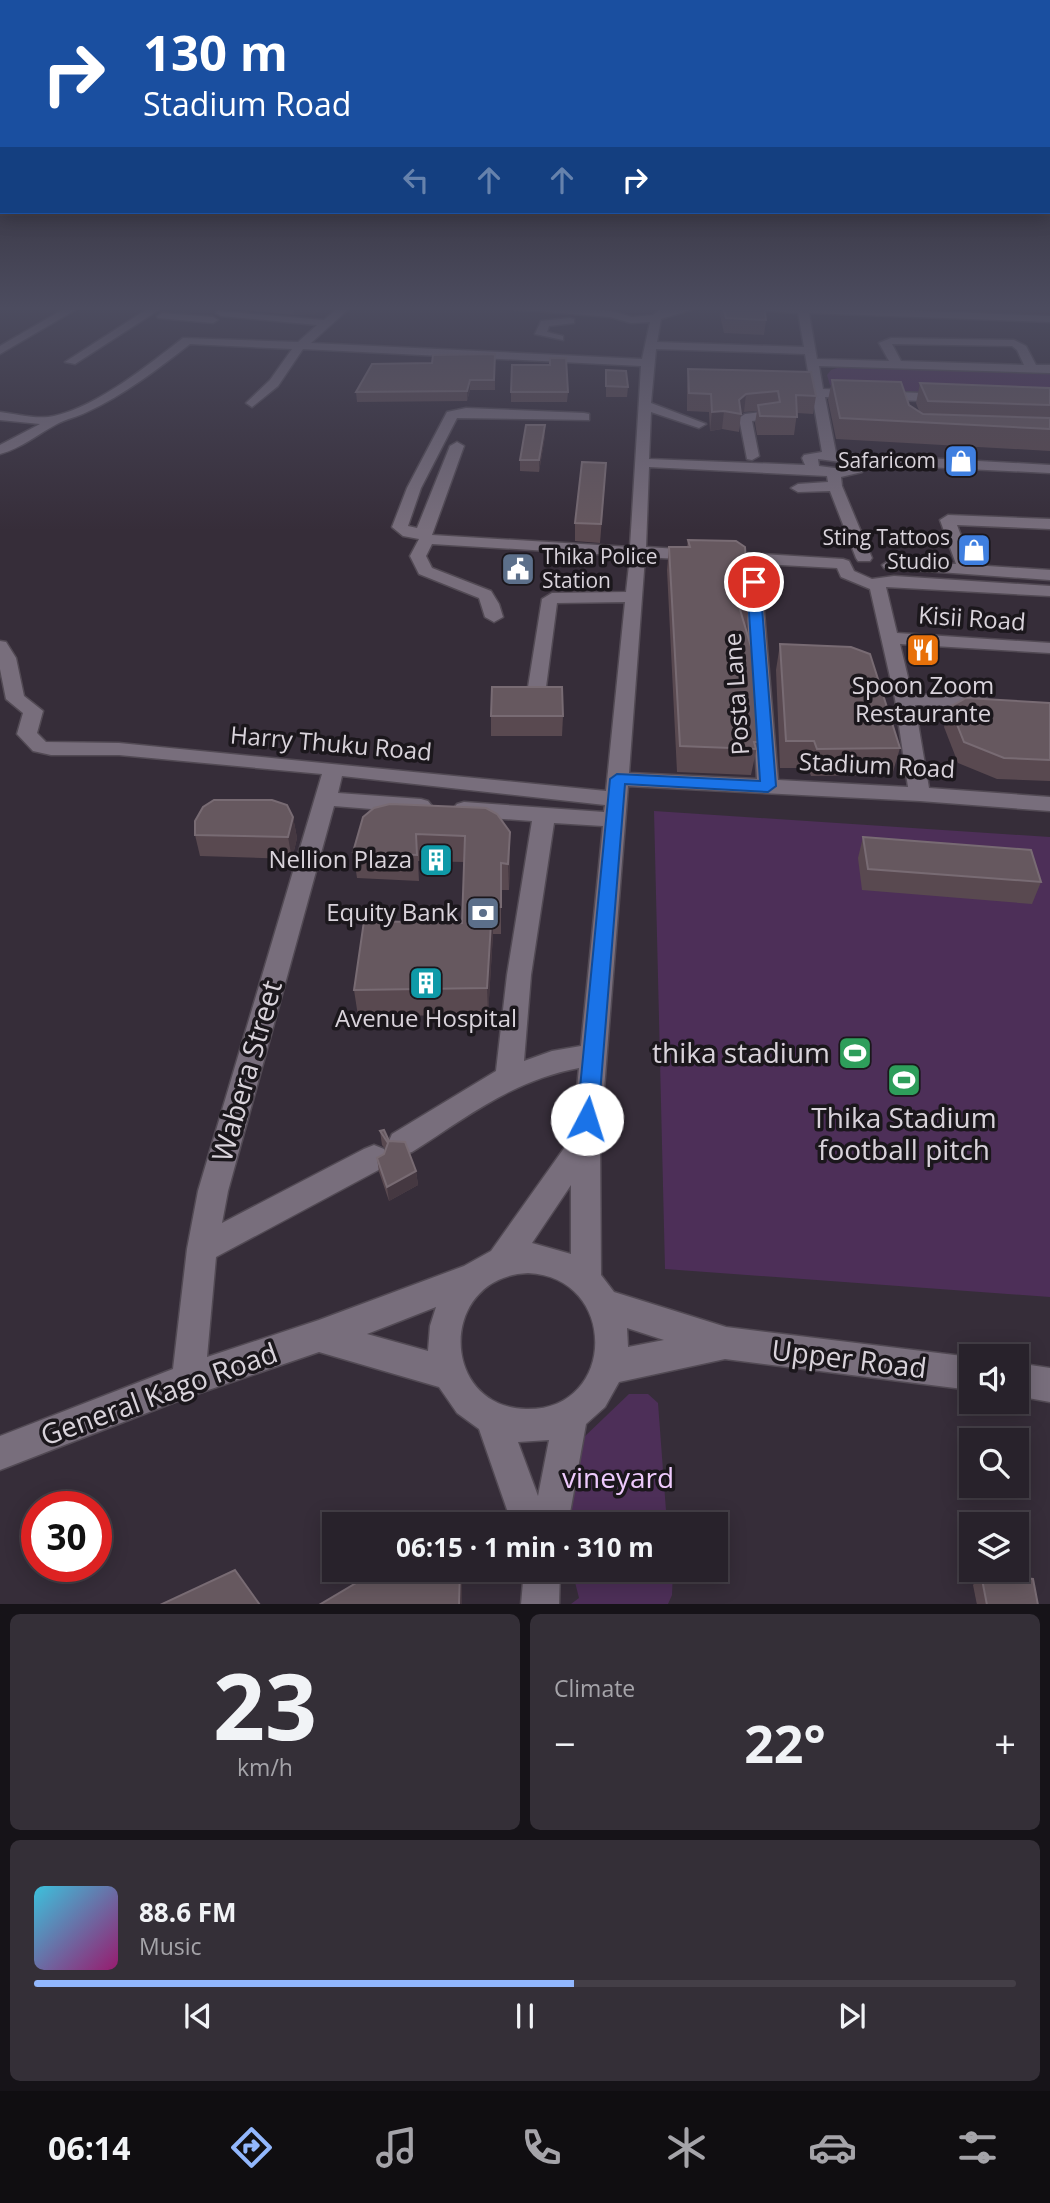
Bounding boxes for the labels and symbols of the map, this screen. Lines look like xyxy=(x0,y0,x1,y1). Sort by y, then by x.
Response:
shop icon: Safaricom xyxy=(942,442,980,480)
place label: Safaricom xyxy=(838,446,936,474)
place label: Sting Tattoos Studio xyxy=(822,523,950,575)
shop icon: Sting Tattoos Studio xyxy=(955,531,993,569)
place label: Thika Police Station xyxy=(542,542,658,594)
public building icon: Thika Police Station xyxy=(499,550,537,588)
pin xyxy=(724,552,784,612)
street label: Kisii Road xyxy=(917,597,1027,638)
restaurant icon: Spoon Zoom Restaurante xyxy=(904,631,942,669)
street label: Posta Lane xyxy=(715,632,756,756)
place label: Spoon Zoom Restaurante xyxy=(852,668,994,729)
street label: Harry Thuku Road xyxy=(229,717,433,768)
street label: Stadium Road xyxy=(798,744,956,785)
building icon: Nellion Plaza xyxy=(417,841,455,879)
place label: Nellion Plaza xyxy=(268,842,412,875)
bank icon: Equity Bank xyxy=(464,894,502,932)
place label: Equity Bank xyxy=(326,895,458,928)
building icon: Avenue Hospital xyxy=(407,964,445,1002)
street label: Wabera Street xyxy=(202,976,290,1166)
place label: Avenue Hospital xyxy=(335,1001,517,1034)
place label: thika stadium xyxy=(652,1033,830,1071)
sports icon: thika stadium xyxy=(836,1034,874,1072)
sports icon: Thika Stadium football pitch xyxy=(885,1061,923,1099)
position arrow xyxy=(550,1082,624,1156)
place label: Thika Stadium football pitch xyxy=(811,1098,997,1168)
street label: Upper Road xyxy=(769,1330,929,1386)
street label: General Kago Road xyxy=(35,1333,282,1454)
park label: vineyard xyxy=(562,1458,674,1496)
speed limit sign: 30 xyxy=(21,1491,112,1582)

